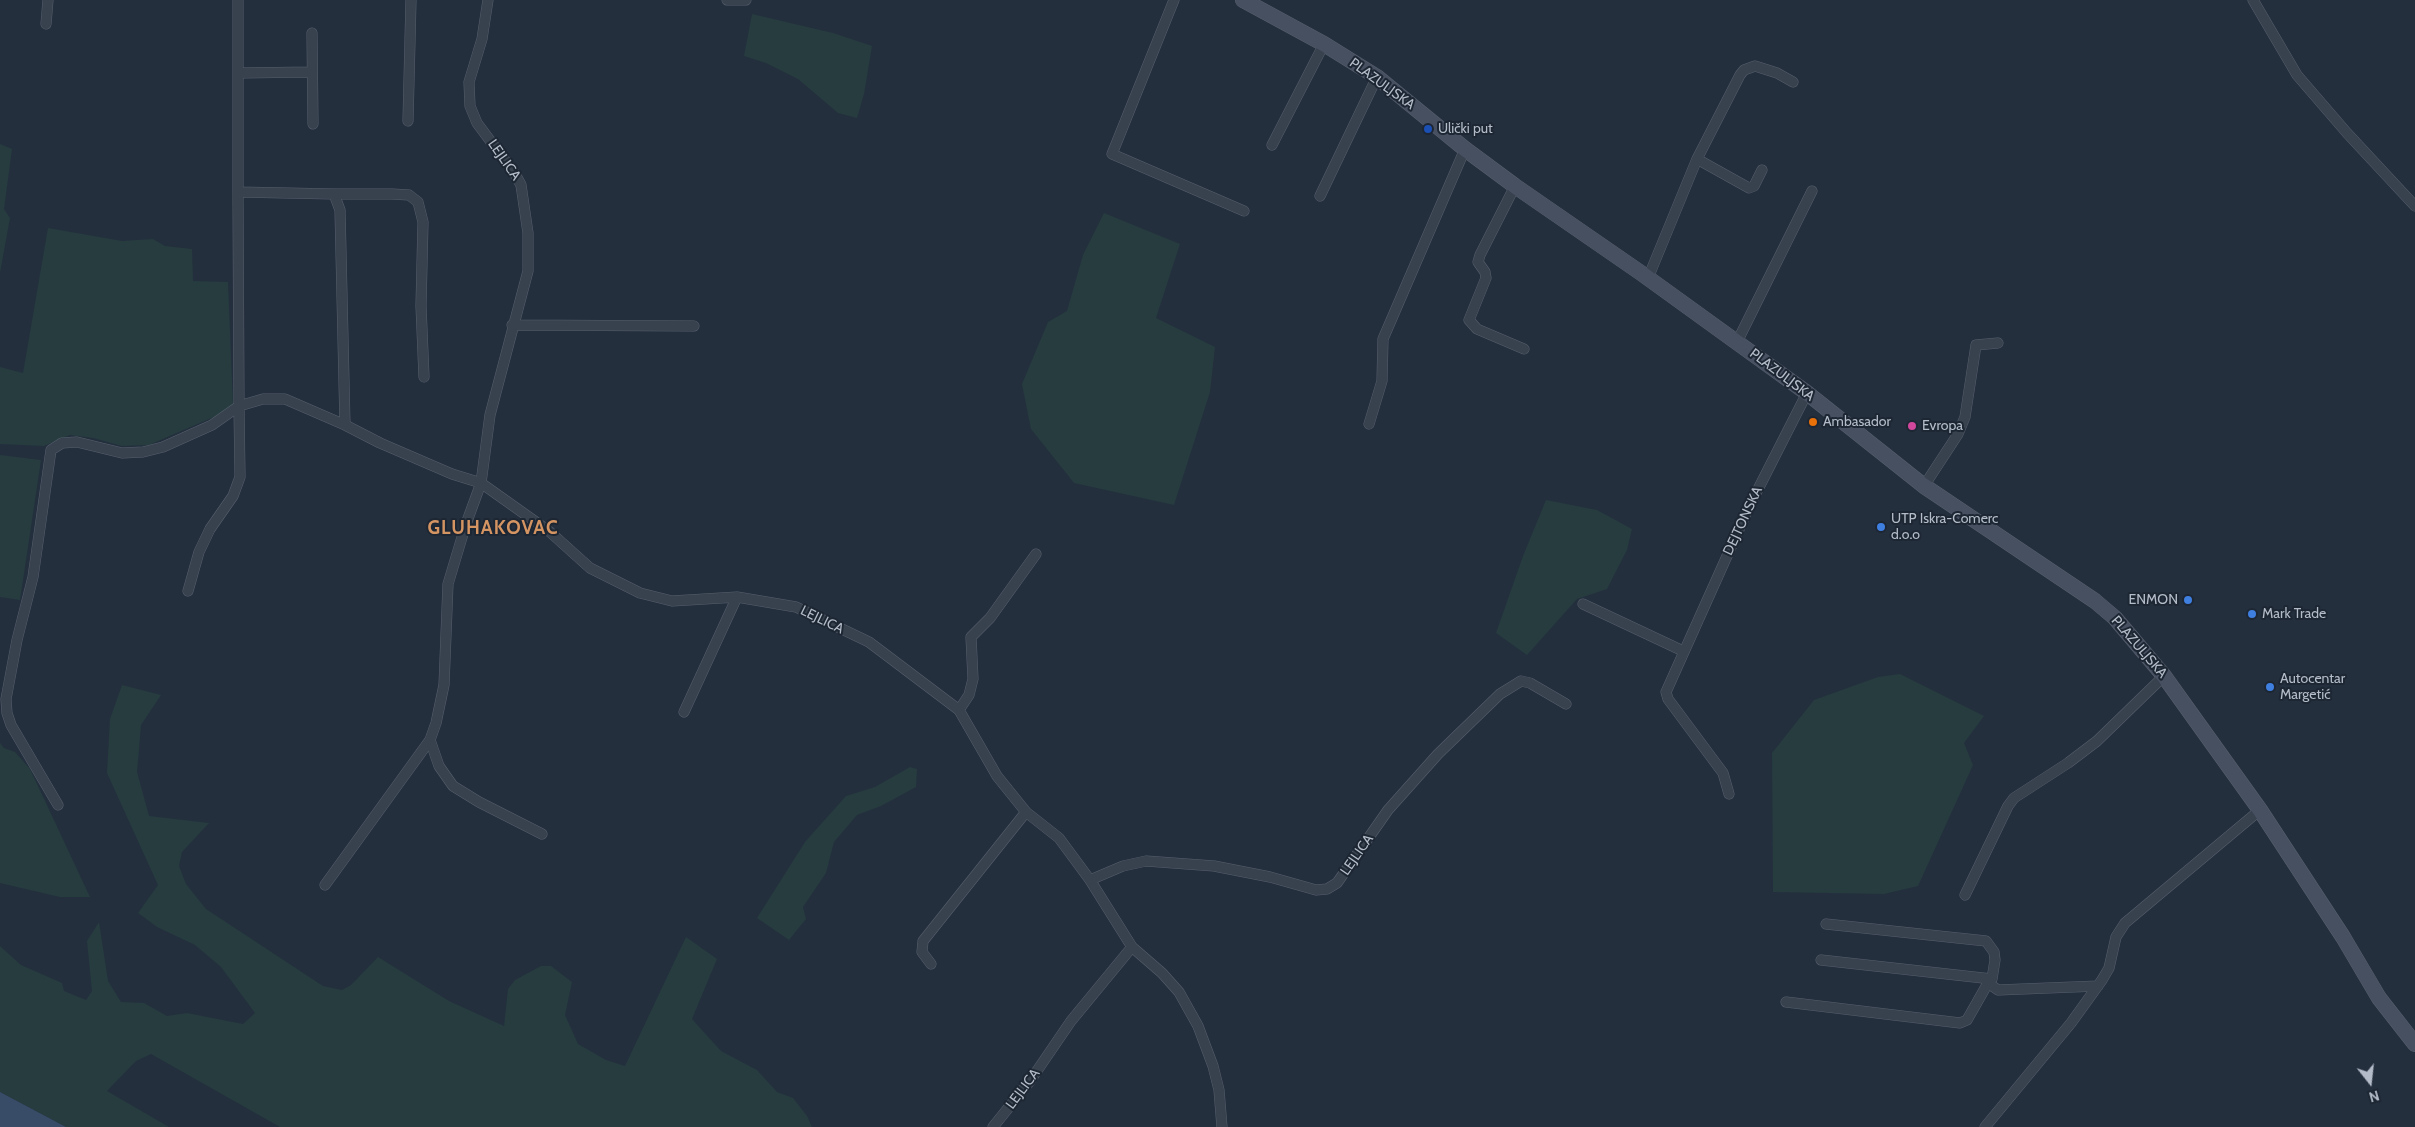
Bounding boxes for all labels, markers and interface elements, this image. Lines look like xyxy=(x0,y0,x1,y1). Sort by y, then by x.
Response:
street label: PLAZULJSKA xyxy=(1346,55,1418,113)
place label: Ulički put xyxy=(1438,121,1493,137)
marker: Ulički put xyxy=(1422,123,1434,135)
street label: LEJLICA xyxy=(484,136,524,184)
street label: PLAZULJSKA xyxy=(1746,345,1818,405)
place label: Ambasador xyxy=(1823,414,1891,430)
marker: Ambasador xyxy=(1807,416,1819,428)
place label: Evropa xyxy=(1922,418,1963,434)
marker: Evropa xyxy=(1906,420,1918,432)
street label: DEJTONSKA xyxy=(1720,484,1766,558)
place label: UTP Iskra-Comerc d.o.o xyxy=(1891,511,1998,544)
district label: GLUHAKOVAC xyxy=(426,517,560,539)
marker: UTP Iskra-Comerc d.o.o xyxy=(1875,521,1887,533)
place label: ENMON xyxy=(2129,592,2178,608)
marker: ENMON xyxy=(2182,594,2194,606)
street label: LEJLICA xyxy=(798,602,846,638)
place label: Mark Trade xyxy=(2262,606,2326,622)
marker: Mark Trade xyxy=(2246,608,2258,620)
street label: PLAZULJSKA xyxy=(2107,613,2171,681)
place label: Autocentar Margetić xyxy=(2280,671,2345,704)
marker: Autocentar Margetić xyxy=(2264,681,2276,693)
street label: LEJLICA xyxy=(1337,831,1377,879)
north arrow xyxy=(2345,1057,2395,1107)
street label: LEJLICA xyxy=(1002,1066,1044,1112)
text: N xyxy=(2367,1086,2381,1106)

